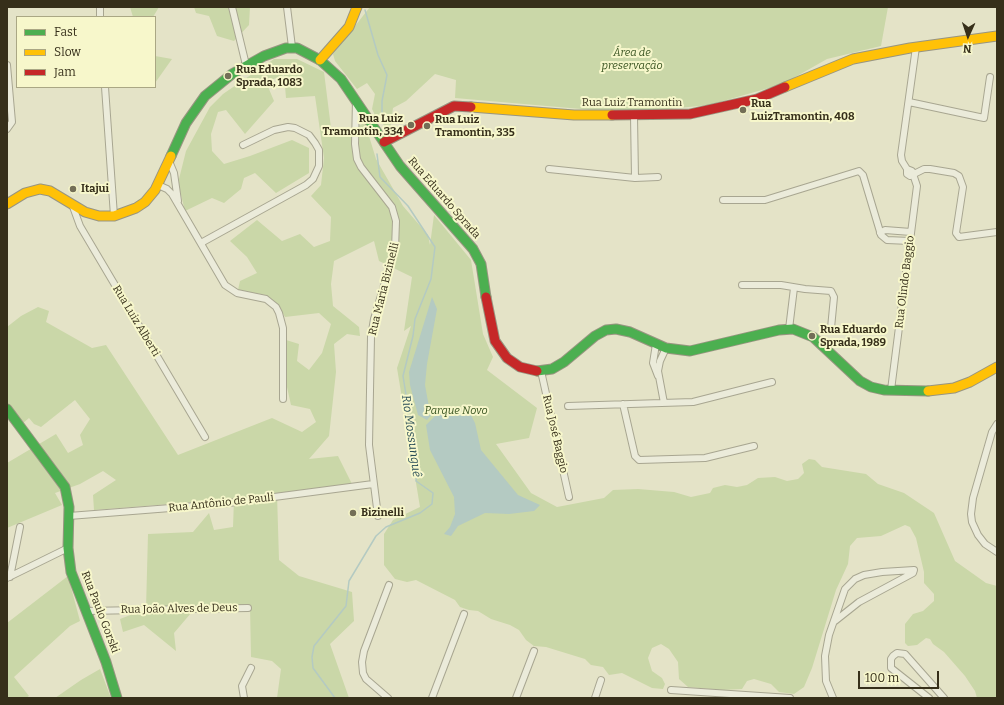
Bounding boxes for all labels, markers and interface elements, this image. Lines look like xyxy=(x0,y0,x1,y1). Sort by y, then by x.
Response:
legend xyxy=(16,16,156,88)
north arrow xyxy=(948,16,988,56)
text: Fast xyxy=(54,25,77,39)
text: N xyxy=(963,42,972,55)
text: Slow xyxy=(54,45,81,59)
park label: Área de preservação xyxy=(601,46,663,72)
place label: Rua Eduardo Sprada, 1083 xyxy=(236,63,303,89)
text: Jam xyxy=(54,65,76,79)
marker: Rua Eduardo Sprada, 1083 xyxy=(223,71,233,81)
street label: Rua Luiz Tramontin xyxy=(582,96,682,110)
place label: Rua LuizTramontin, 408 xyxy=(751,97,855,123)
marker: Rua LuizTramontin, 408 xyxy=(738,105,748,115)
place label: Rua Luiz Tramontin, 334 xyxy=(323,112,403,138)
place label: Rua Luiz Tramontin, 335 xyxy=(435,113,515,139)
marker: Rua Luiz Tramontin, 334 xyxy=(406,120,416,130)
marker: Rua Luiz Tramontin, 335 xyxy=(422,121,432,131)
street label: Rua Eduardo Sprada xyxy=(405,155,483,241)
place label: Itajui xyxy=(81,182,109,196)
marker: Itajui xyxy=(68,184,78,194)
street label: Rua Olindo Baggio xyxy=(893,235,917,329)
street label: Rua Maria Bizinelli xyxy=(366,241,402,337)
street label: Rua Luiz Alberti xyxy=(110,283,162,359)
place label: Rua Eduardo Sprada, 1989 xyxy=(820,323,887,349)
marker: Rua Eduardo Sprada, 1989 xyxy=(807,331,817,341)
water label: Rio Mossunguê xyxy=(398,394,424,478)
street label: Rua José Baggio xyxy=(540,394,570,474)
park label: Parque Novo xyxy=(424,404,488,418)
street label: Rua Antônio de Pauli xyxy=(168,491,274,515)
place label: Bizinelli xyxy=(361,506,404,520)
marker: Bizinelli xyxy=(348,508,358,518)
street label: Rua Paulo Gorski xyxy=(78,569,122,655)
street label: Rua João Alves de Deus xyxy=(120,601,238,617)
scale bar xyxy=(860,663,941,689)
text: 100 m xyxy=(865,671,899,685)

